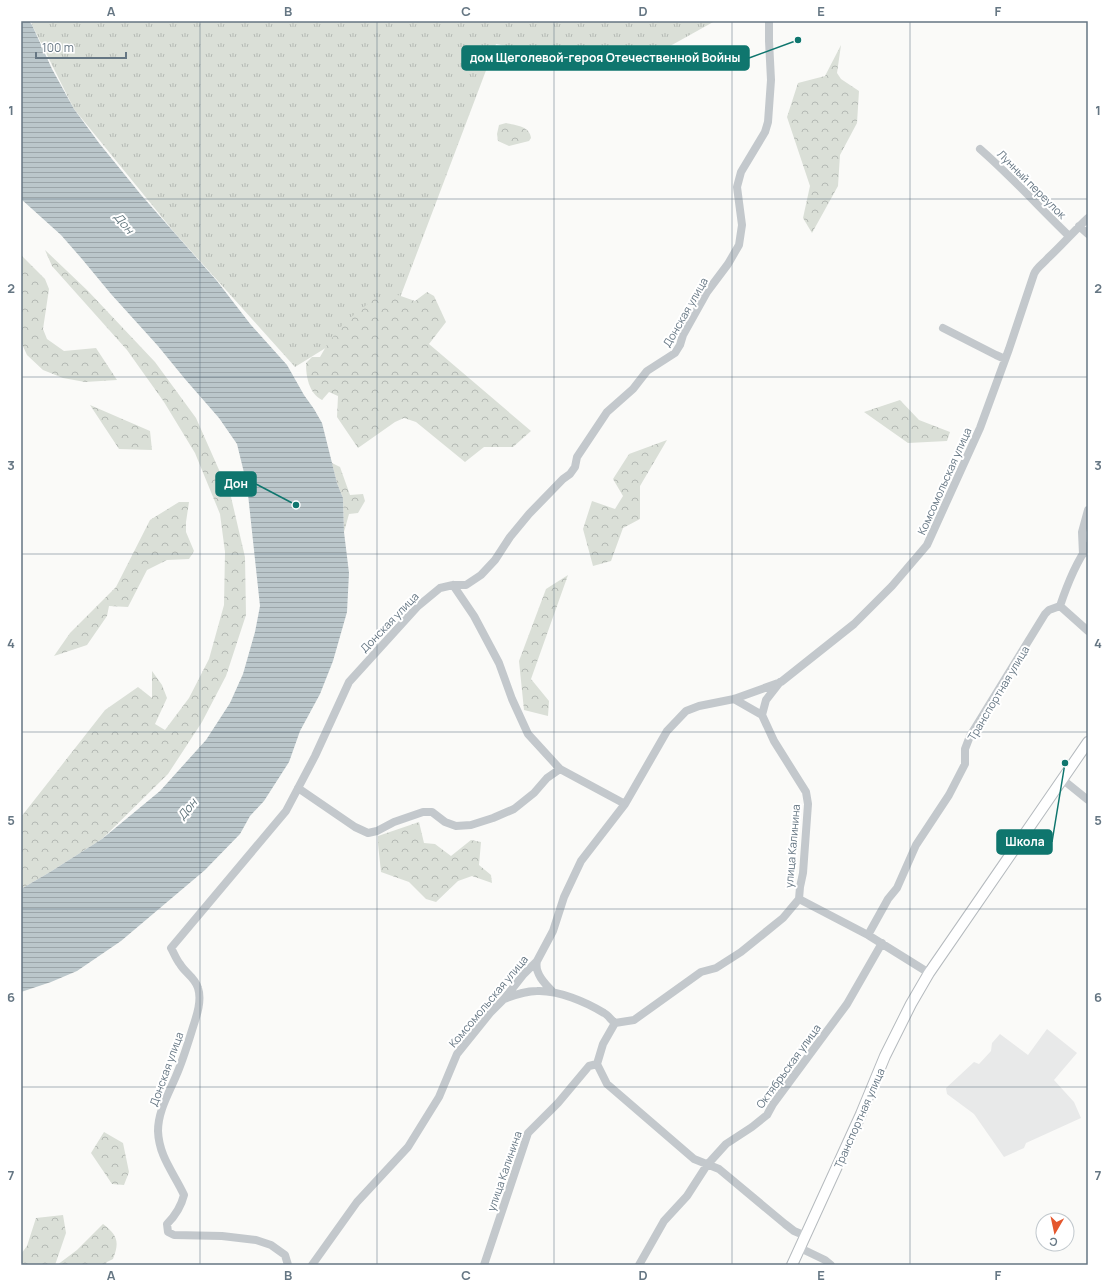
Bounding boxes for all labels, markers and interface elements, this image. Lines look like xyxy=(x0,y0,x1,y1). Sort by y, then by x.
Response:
text: A xyxy=(107,2,116,20)
text: B xyxy=(284,2,292,20)
text: C xyxy=(461,2,471,20)
text: D xyxy=(638,2,648,20)
text: E xyxy=(817,2,825,20)
text: F xyxy=(995,2,1002,20)
scale bar xyxy=(36,34,126,60)
text: 100 m xyxy=(42,39,74,56)
callout: дом Щеголевой-героя Отечественной Войны xyxy=(462,46,749,70)
text: дом Щеголевой-героя Отечественной Войны xyxy=(470,49,740,66)
text: 1 xyxy=(8,101,14,119)
text: 1 xyxy=(1095,101,1101,119)
street label: Лунный переулок xyxy=(994,146,1070,222)
water label: Дон xyxy=(110,209,138,238)
street label: Донская улица xyxy=(659,274,711,350)
text: 2 xyxy=(7,279,15,297)
text: 2 xyxy=(1094,279,1102,297)
street label: Комсомольская улица xyxy=(914,425,974,537)
text: 3 xyxy=(7,456,15,474)
text: 3 xyxy=(1094,456,1102,474)
callout: Дон xyxy=(216,472,256,496)
text: Дон xyxy=(224,475,248,492)
street label: Донская улица xyxy=(356,589,422,655)
text: 4 xyxy=(7,634,15,652)
text: 4 xyxy=(1094,634,1102,652)
street label: Транспортная улица xyxy=(964,643,1032,743)
water label: Дон xyxy=(173,794,201,823)
street label: улица Калинина xyxy=(781,804,803,888)
text: 5 xyxy=(7,811,15,829)
text: 5 xyxy=(1094,811,1102,829)
callout: Школа xyxy=(997,830,1052,854)
text: Школа xyxy=(1005,833,1045,850)
street label: Комсомольская улица xyxy=(445,952,531,1050)
text: 6 xyxy=(7,988,15,1006)
text: 6 xyxy=(1094,988,1102,1006)
street label: Октябрьская улица xyxy=(752,1021,824,1111)
street label: Донская улица xyxy=(146,1030,186,1108)
street label: Транспортная улица xyxy=(830,1066,888,1170)
street label: улица Калинина xyxy=(483,1129,525,1213)
text: 7 xyxy=(8,1166,15,1184)
text: 7 xyxy=(1095,1166,1102,1184)
north arrow xyxy=(1035,1212,1075,1252)
text: С xyxy=(1048,1234,1059,1250)
text: A xyxy=(107,1266,116,1284)
text: B xyxy=(284,1266,292,1284)
text: C xyxy=(461,1266,471,1284)
text: D xyxy=(638,1266,648,1284)
text: E xyxy=(817,1266,825,1284)
text: F xyxy=(995,1266,1002,1284)

